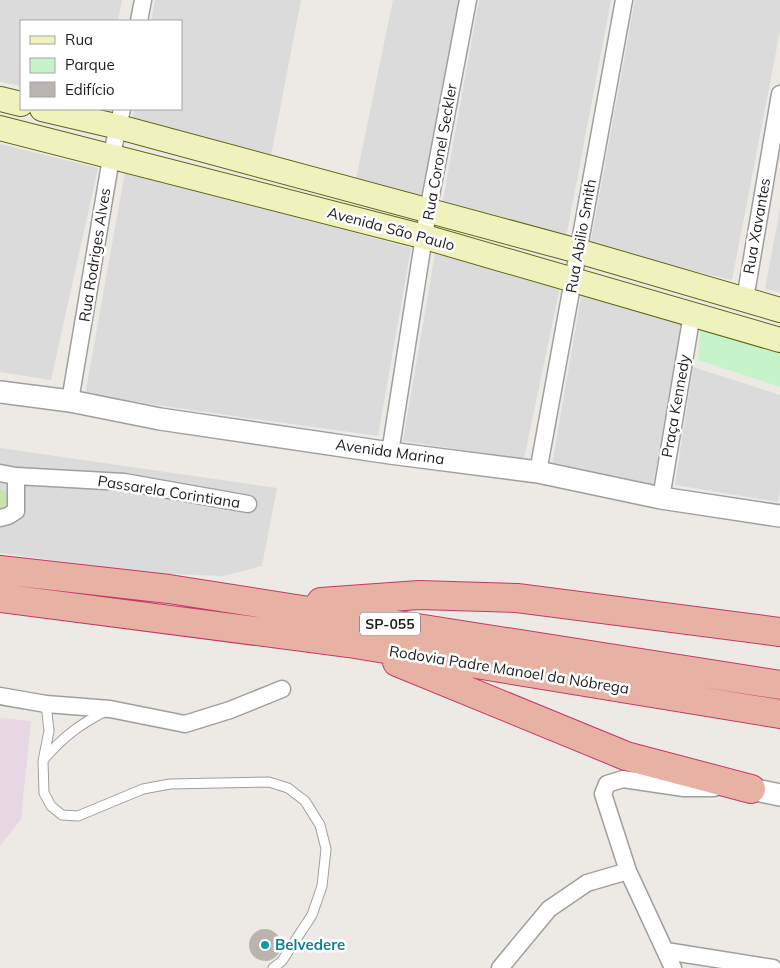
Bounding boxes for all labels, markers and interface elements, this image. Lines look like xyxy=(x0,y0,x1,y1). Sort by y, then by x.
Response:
legend xyxy=(20,20,182,110)
text: Rua xyxy=(65,30,93,49)
text: Parque xyxy=(65,55,115,74)
text: Edifício xyxy=(65,80,115,99)
street label: Rua Coronel Seckler xyxy=(418,82,461,222)
street label: Rua Xavantes xyxy=(739,176,774,275)
street label: Rua Abilio Smith xyxy=(561,177,600,294)
street label: Rua Rodriges Alves xyxy=(75,187,114,323)
street label: Avenida São Paulo xyxy=(325,202,457,255)
street label: Praça Kennedy xyxy=(657,353,694,459)
street label: Avenida Marina xyxy=(334,434,446,469)
street label: Passarela Corintiana xyxy=(96,471,242,512)
road number: SP-055 xyxy=(360,612,420,636)
street label: Rodovia Padre Manoel da Nóbrega xyxy=(388,641,630,698)
place label: Belvedere xyxy=(275,935,345,954)
marker: Belvedere xyxy=(259,939,271,951)

